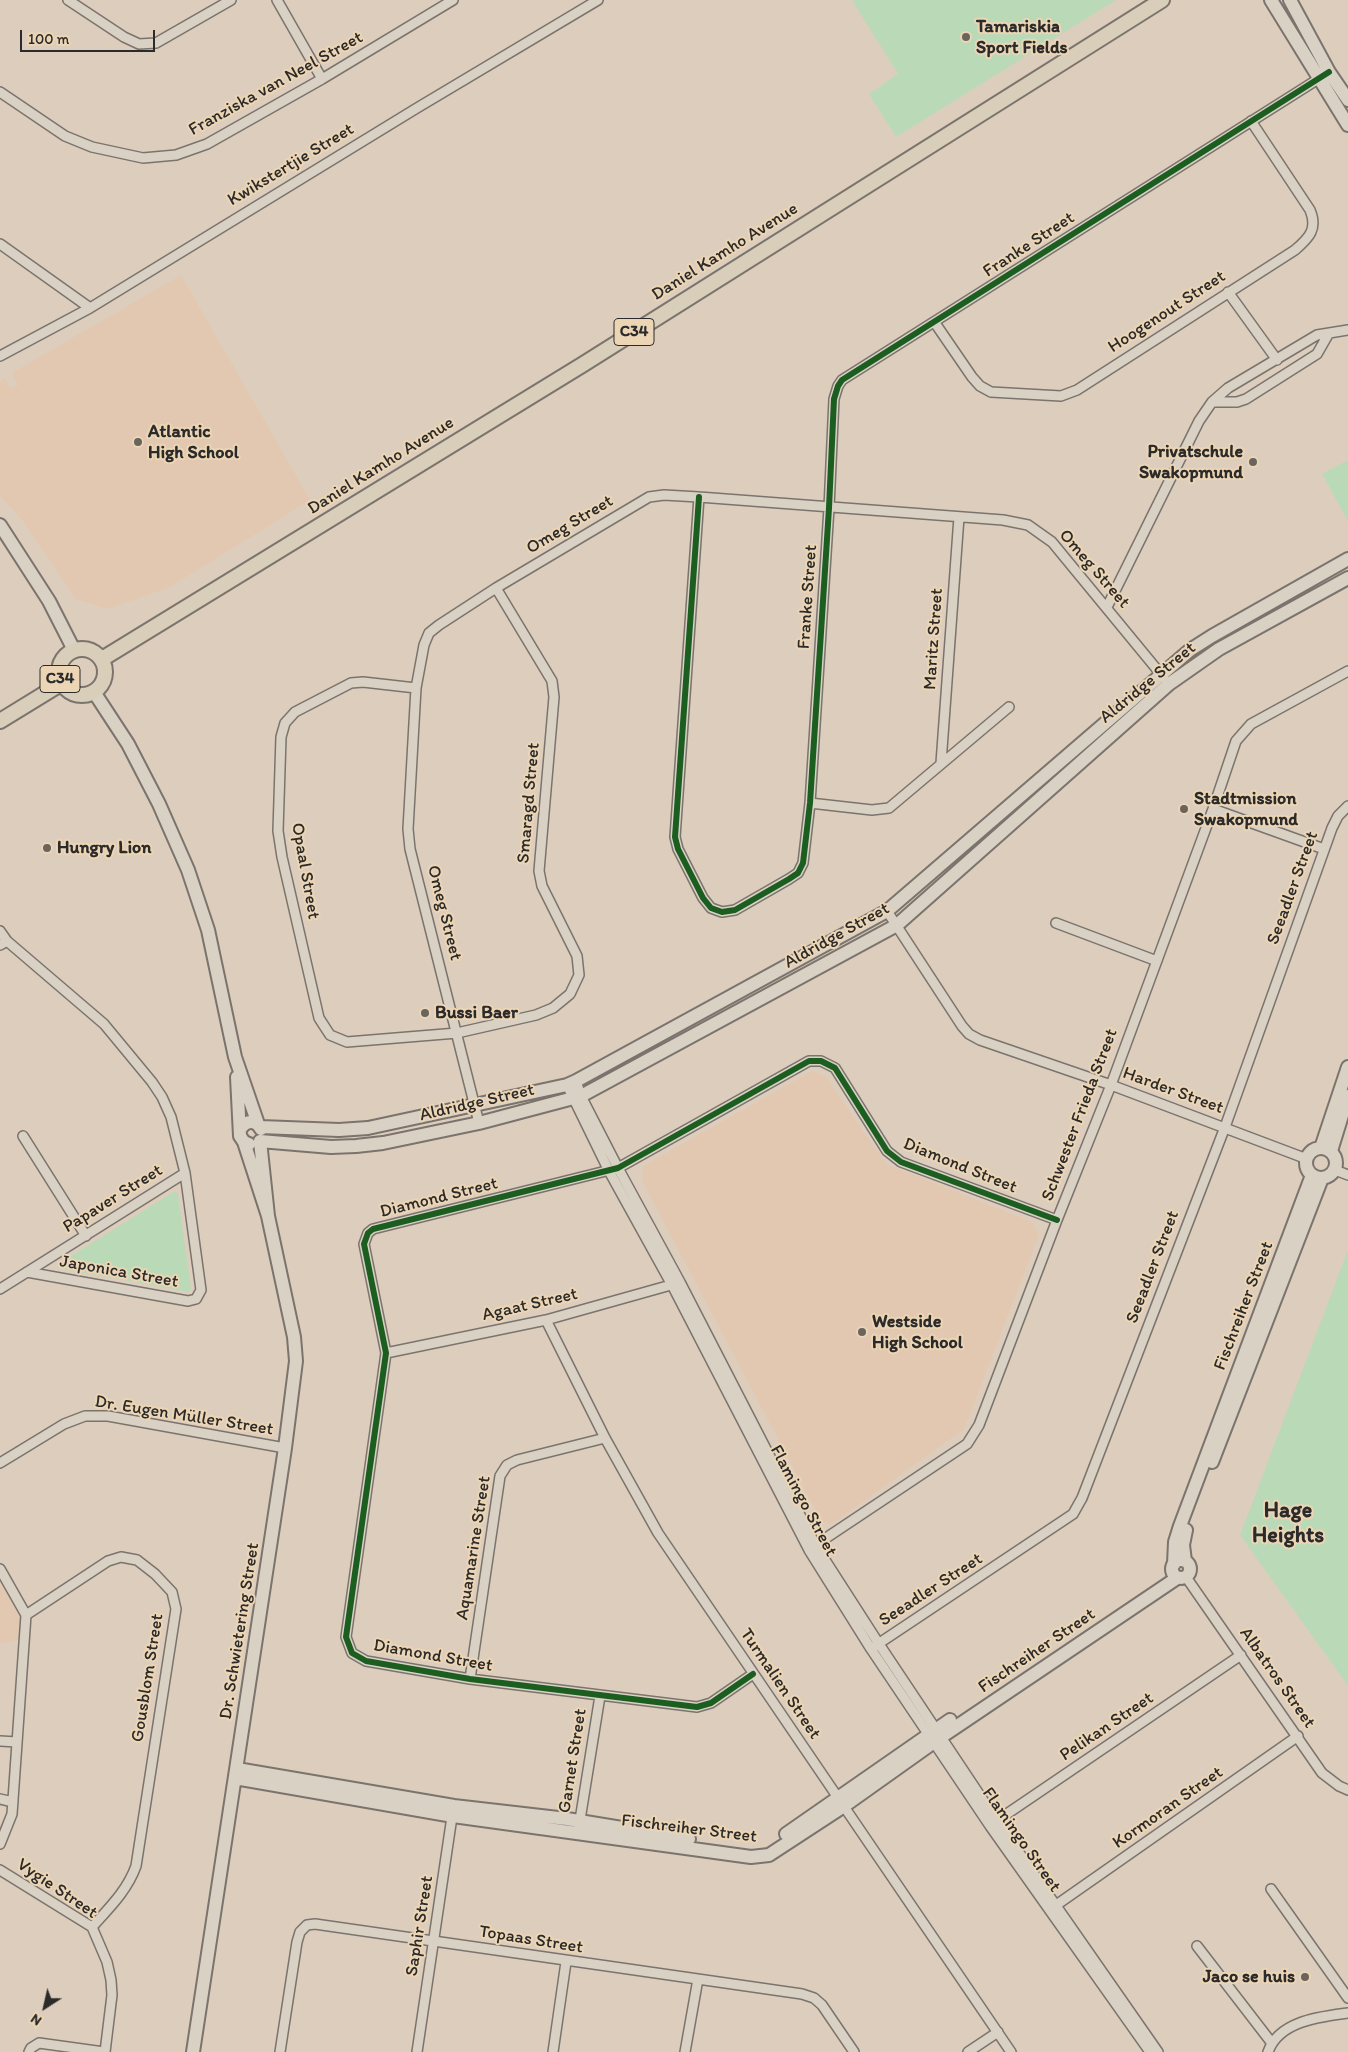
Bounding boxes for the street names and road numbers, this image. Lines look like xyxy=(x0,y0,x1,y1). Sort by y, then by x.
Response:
street label: Franziska van Neel Street xyxy=(185,27,367,141)
street label: Kwikstertjie Street xyxy=(224,119,358,211)
street label: Daniel Kamho Avenue xyxy=(648,198,802,306)
street label: Franke Street xyxy=(979,207,1079,283)
street label: Hoogenout Street xyxy=(1104,266,1230,358)
road number: C34 xyxy=(614,318,654,346)
street label: Daniel Kamho Avenue xyxy=(304,412,458,520)
street label: Omeg Street xyxy=(523,491,617,559)
street label: Omeg Street xyxy=(1054,525,1134,613)
street label: Franke Street xyxy=(794,544,822,650)
street label: Maritz Street xyxy=(920,587,948,691)
street label: Aldridge Street xyxy=(1096,638,1200,728)
road number: C34 xyxy=(40,666,80,692)
street label: Smaragd Street xyxy=(513,742,545,864)
street label: Opaal Street xyxy=(286,821,324,921)
street label: Seeadler Street xyxy=(1263,828,1323,948)
street label: Omeg Street xyxy=(422,863,466,963)
street label: Aldridge Street xyxy=(780,898,894,974)
street label: Schwester Frieda Street xyxy=(1037,1026,1123,1204)
street label: Harder Street xyxy=(1120,1063,1226,1119)
street label: Aldridge Street xyxy=(417,1079,537,1127)
street label: Diamond Street xyxy=(900,1133,1020,1199)
street label: Papaver Street xyxy=(59,1160,167,1238)
street label: Diamond Street xyxy=(378,1173,500,1223)
street label: Seeadler Street xyxy=(1122,1208,1184,1326)
street label: Fischreiher Street xyxy=(1209,1238,1279,1374)
street label: Japonica Street xyxy=(58,1251,180,1293)
street label: Agaat Street xyxy=(480,1284,580,1326)
street label: Dr. Eugen Müller Street xyxy=(93,1391,275,1441)
street label: Flamingo Street xyxy=(765,1442,841,1560)
street label: Aquamarine Street xyxy=(452,1474,496,1622)
street label: Dr. Schwietering Street xyxy=(215,1541,265,1721)
street label: Seeadler Street xyxy=(875,1549,987,1631)
street label: Fischreiher Street xyxy=(974,1604,1100,1698)
street label: Gousblom Street xyxy=(127,1612,169,1744)
street label: Albatros Street xyxy=(1234,1623,1320,1733)
street label: Turmalien Street xyxy=(735,1624,825,1744)
street label: Diamond Street xyxy=(372,1635,494,1677)
street label: Pelikan Street xyxy=(1056,1688,1158,1766)
street label: Garnet Street xyxy=(554,1707,592,1815)
street label: Kormoran Street xyxy=(1109,1762,1227,1854)
street label: Flamingo Street xyxy=(977,1783,1065,1897)
street label: Fischreiher Street xyxy=(620,1810,758,1848)
street label: Vygie Street xyxy=(12,1854,102,1924)
street label: Saphir Street xyxy=(401,1874,439,1978)
street label: Topaas Street xyxy=(478,1921,584,1959)

